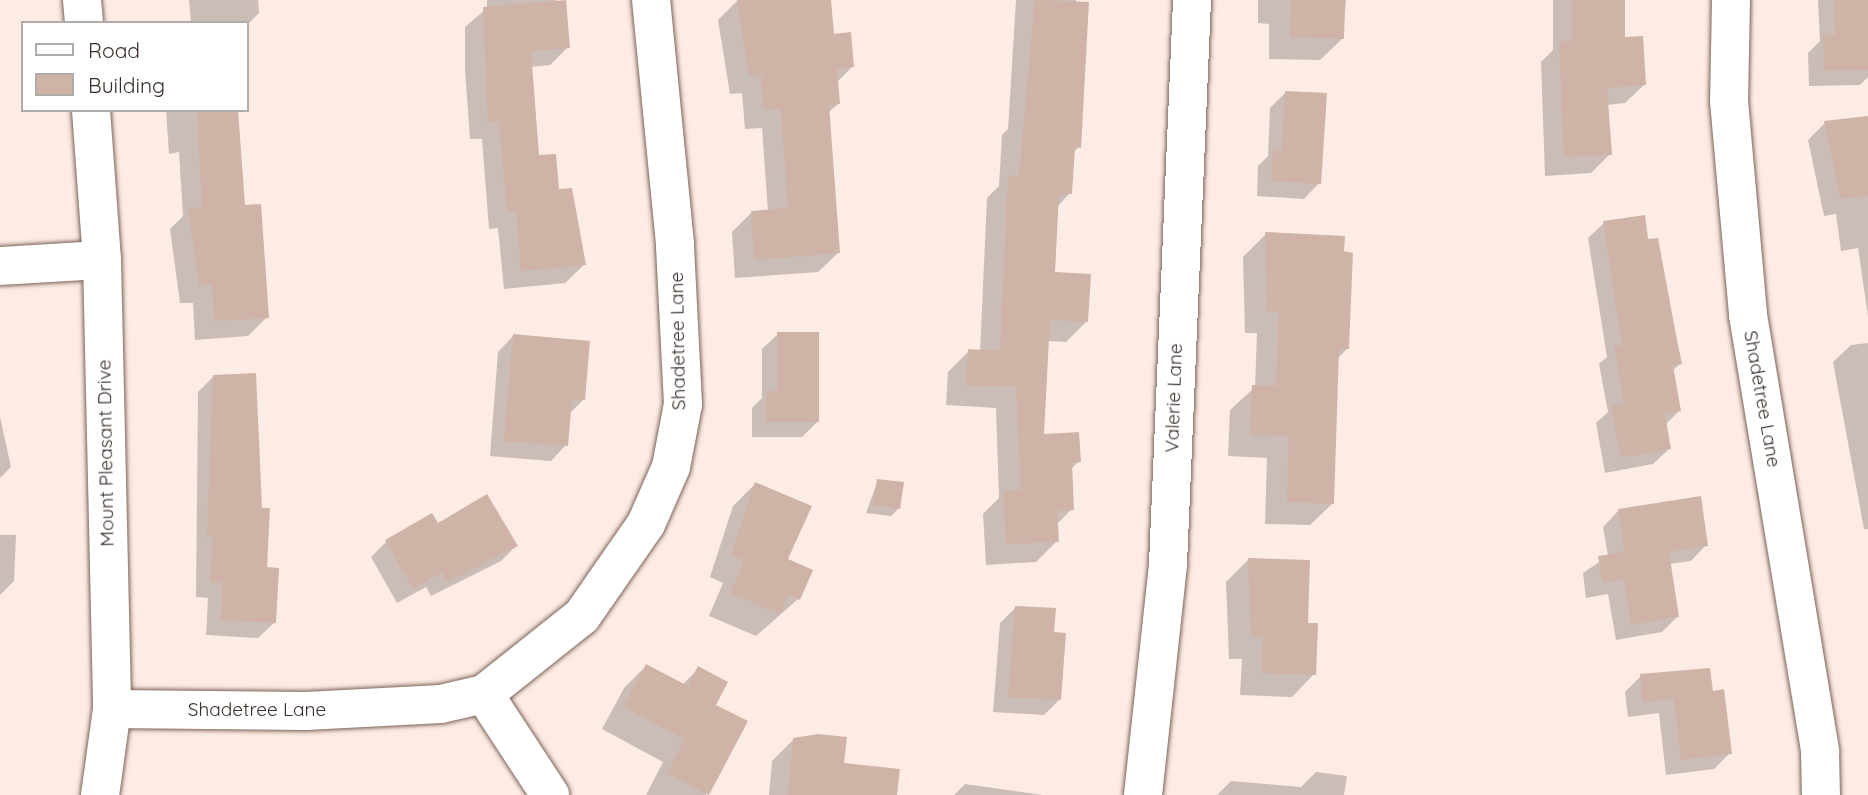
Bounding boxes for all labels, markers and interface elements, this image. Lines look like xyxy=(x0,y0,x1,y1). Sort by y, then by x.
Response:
legend xyxy=(21,21,248,112)
text: Road xyxy=(88,37,140,63)
text: Building xyxy=(88,72,165,98)
street label: Shadetree Lane xyxy=(665,272,691,410)
street label: Shadetree Lane xyxy=(1739,329,1785,469)
street label: Valerie Lane xyxy=(1161,343,1187,453)
street label: Mount Pleasant Drive xyxy=(93,359,119,547)
street label: Shadetree Lane xyxy=(188,699,326,721)

